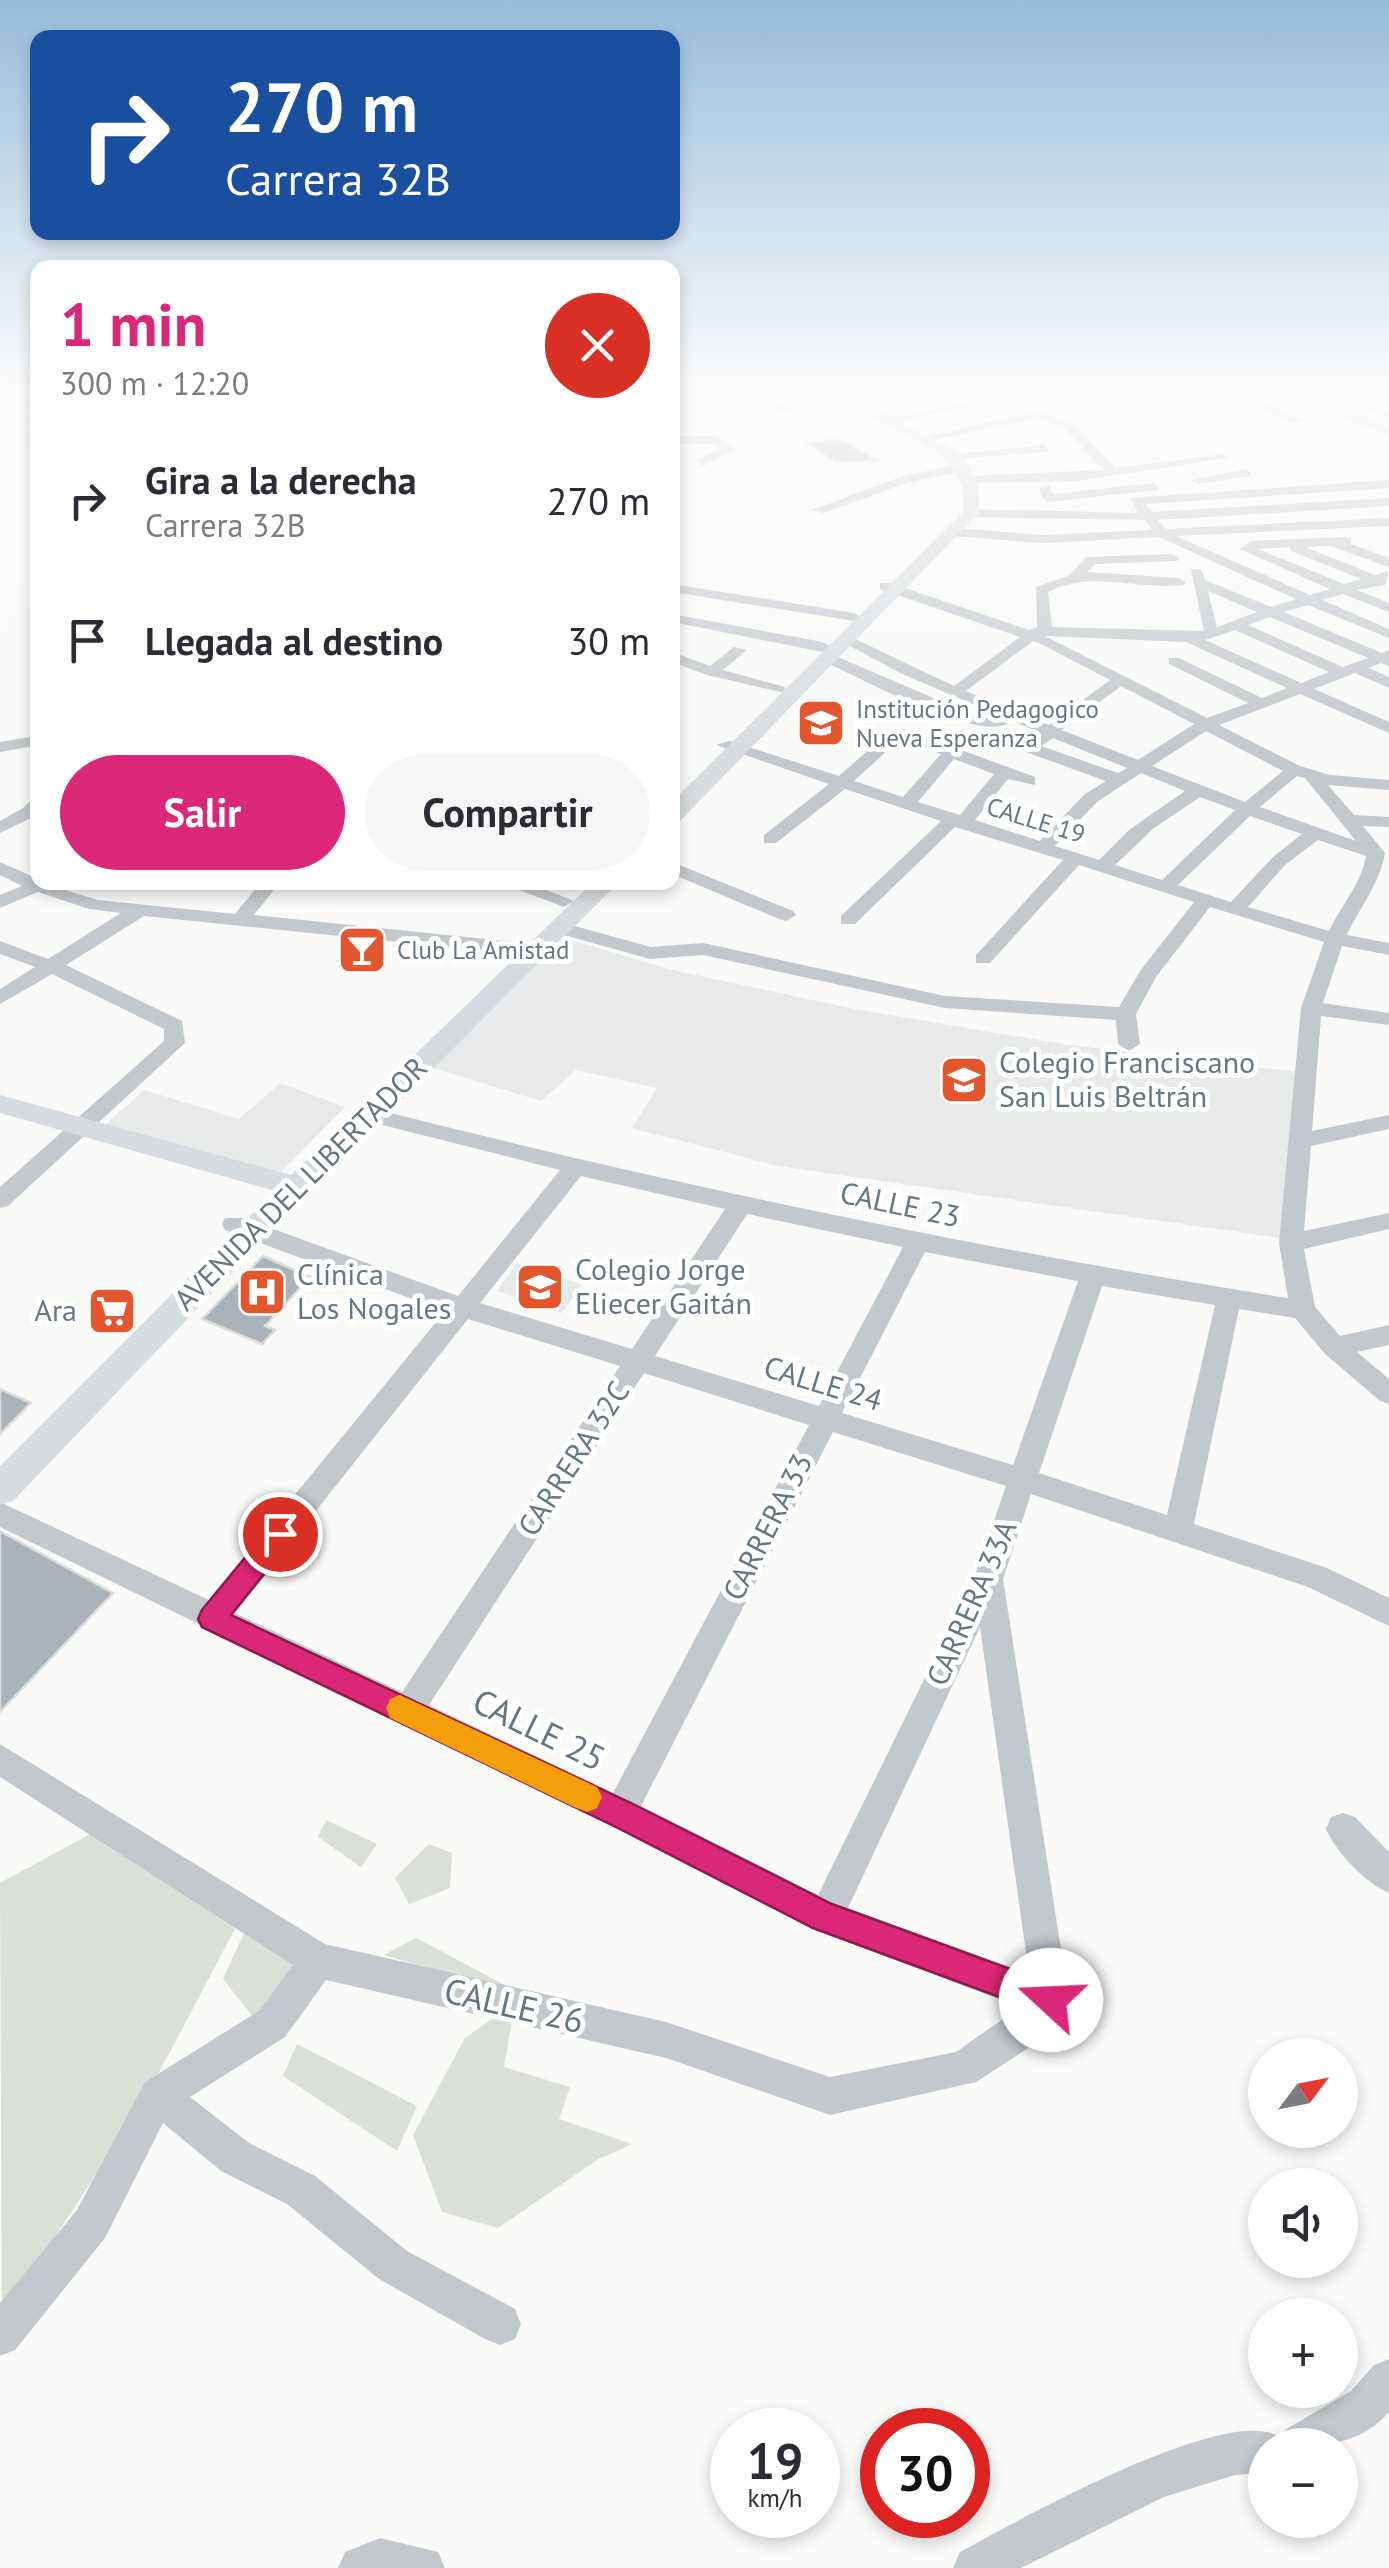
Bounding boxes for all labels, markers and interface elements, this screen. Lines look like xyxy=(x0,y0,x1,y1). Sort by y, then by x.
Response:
text: 270 m xyxy=(225,61,418,151)
icon: right xyxy=(60,70,190,200)
text: Carrera 32B xyxy=(225,149,451,207)
text: 1 min xyxy=(60,285,206,363)
button: close xyxy=(545,293,650,398)
text: 300 m · 12:20 xyxy=(60,362,249,404)
text: Gira a la derecha xyxy=(145,455,417,504)
icon: right xyxy=(60,473,115,528)
text: 270 m xyxy=(547,476,650,525)
text: Carrera 32B xyxy=(145,504,305,546)
icon: arrive xyxy=(60,613,115,668)
text: Llegada al destino xyxy=(145,616,443,665)
text: 30 m xyxy=(568,616,650,665)
place label: Institución Pedagogico Nueva Esperanza xyxy=(856,693,1099,754)
school or university icon: Institución Pedagogico Nueva Esperanza xyxy=(795,697,847,749)
button: Salir xyxy=(60,755,345,870)
button: Compartir xyxy=(365,755,650,870)
street label: CALLE 19 xyxy=(983,790,1089,850)
bar icon: Club La Amistad xyxy=(336,924,388,976)
place label: Club La Amistad xyxy=(397,934,569,966)
place label: Colegio Franciscano San Luis Beltrán xyxy=(999,1042,1255,1115)
street label: AVENIDA DEL LIBERTADOR xyxy=(165,1048,435,1318)
school or university icon: Colegio Franciscano San Luis Beltrán xyxy=(938,1054,990,1106)
street label: CALLE 23 xyxy=(837,1172,964,1235)
place label: Colegio Jorge Eliecer Gaitán xyxy=(575,1249,752,1322)
place label: Clínica Los Nogales xyxy=(297,1254,451,1327)
school or university icon: Colegio Jorge Eliecer Gaitán xyxy=(514,1261,566,1313)
hospital icon: Clínica Los Nogales xyxy=(236,1266,288,1318)
supermarket icon: Ara xyxy=(86,1285,138,1337)
place label: Ara xyxy=(34,1290,77,1329)
street label: CALLE 24 xyxy=(760,1346,887,1419)
street label: CARRERA 32C xyxy=(508,1373,637,1543)
street label: CARRERA 33 xyxy=(713,1446,820,1606)
pin xyxy=(238,1492,323,1577)
icon: arrive xyxy=(253,1507,308,1562)
street label: CARRERA 33A xyxy=(917,1513,1025,1691)
street label: CALLE 25 xyxy=(466,1677,613,1781)
position arrow xyxy=(999,1948,1103,2052)
street label: CALLE 26 xyxy=(440,1967,589,2043)
north arrow xyxy=(1248,2038,1358,2148)
map controls xyxy=(1248,2038,1358,2538)
button: sound xyxy=(1248,2168,1358,2278)
button: + xyxy=(1248,2298,1358,2408)
speed limit sign: 30 xyxy=(860,2408,990,2538)
text: 19 xyxy=(747,2428,803,2493)
button: − xyxy=(1248,2428,1358,2538)
text: km/h xyxy=(748,2482,802,2514)

